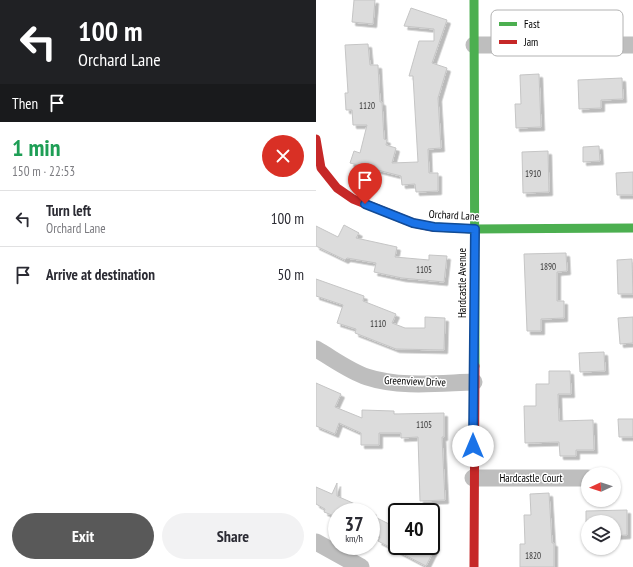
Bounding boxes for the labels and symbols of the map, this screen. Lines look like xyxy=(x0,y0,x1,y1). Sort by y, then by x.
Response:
legend xyxy=(491,10,623,56)
text: Fast xyxy=(524,17,540,31)
text: Jam xyxy=(523,35,538,49)
house number: 1120 xyxy=(359,100,375,111)
pin xyxy=(348,163,382,204)
house number: 1910 xyxy=(525,168,541,179)
street label: Orchard Lane xyxy=(428,207,480,223)
street label: Hardcastle Avenue xyxy=(455,247,469,318)
house number: 1890 xyxy=(540,261,556,272)
house number: 1105 xyxy=(416,264,432,275)
house number: 1110 xyxy=(370,318,386,329)
street label: Greenview Drive xyxy=(384,373,447,389)
house number: 1105 xyxy=(416,419,432,430)
position arrow xyxy=(452,425,494,467)
north arrow xyxy=(581,467,621,507)
street label: Hardcastle Court xyxy=(499,471,563,485)
speed limit sign: 40 xyxy=(388,503,440,555)
house number: 1820 xyxy=(525,550,541,561)

